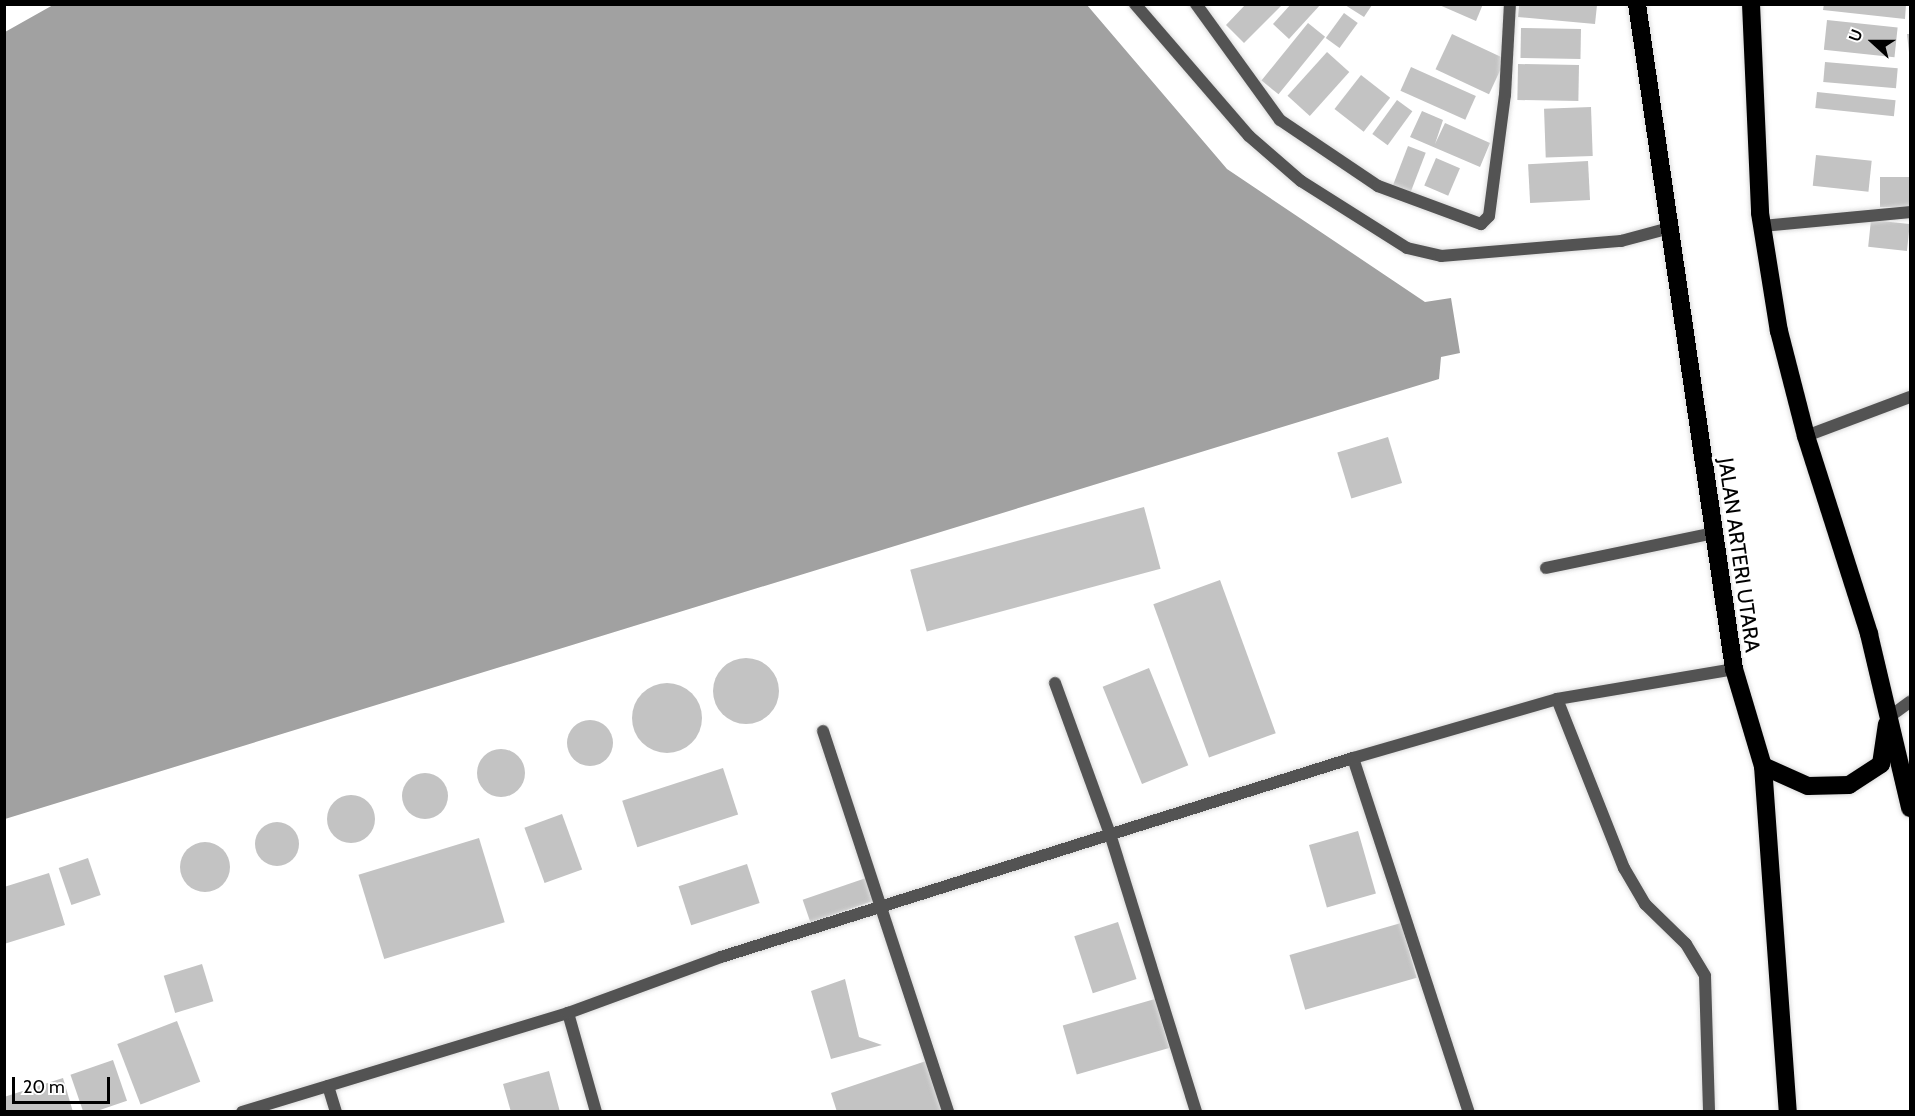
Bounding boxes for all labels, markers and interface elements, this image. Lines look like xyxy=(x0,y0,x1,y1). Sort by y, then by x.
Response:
north arrow xyxy=(1843,12,1903,72)
text: U xyxy=(1845,27,1867,44)
street label: JALAN ARTERI UTARA xyxy=(1713,456,1765,654)
scale bar xyxy=(15,1065,112,1103)
text: 20 m xyxy=(23,1076,65,1098)

